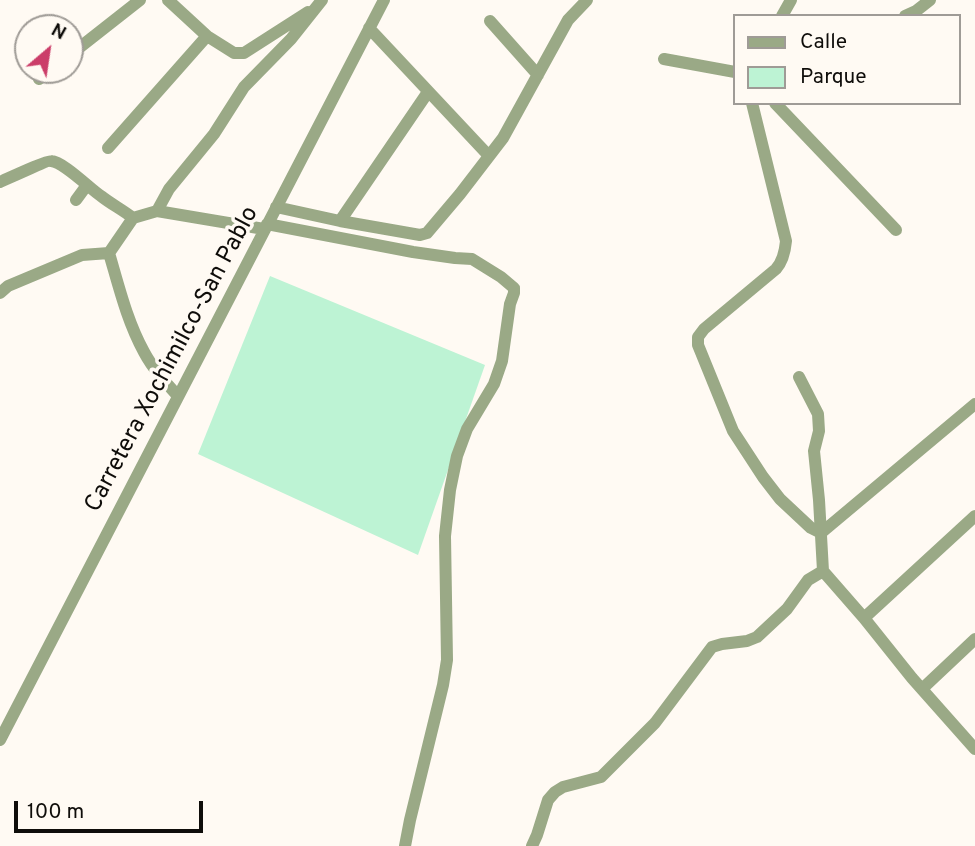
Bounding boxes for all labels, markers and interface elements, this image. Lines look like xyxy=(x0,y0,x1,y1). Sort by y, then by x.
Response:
north arrow xyxy=(14,14,84,84)
legend xyxy=(734,14,961,105)
text: N xyxy=(46,19,70,46)
text: Calle xyxy=(800,29,847,56)
text: Parque xyxy=(800,64,867,91)
street label: Carretera Xochimilco-San Pablo xyxy=(80,202,266,518)
scale bar xyxy=(18,786,206,830)
text: 100 m xyxy=(27,799,84,826)

